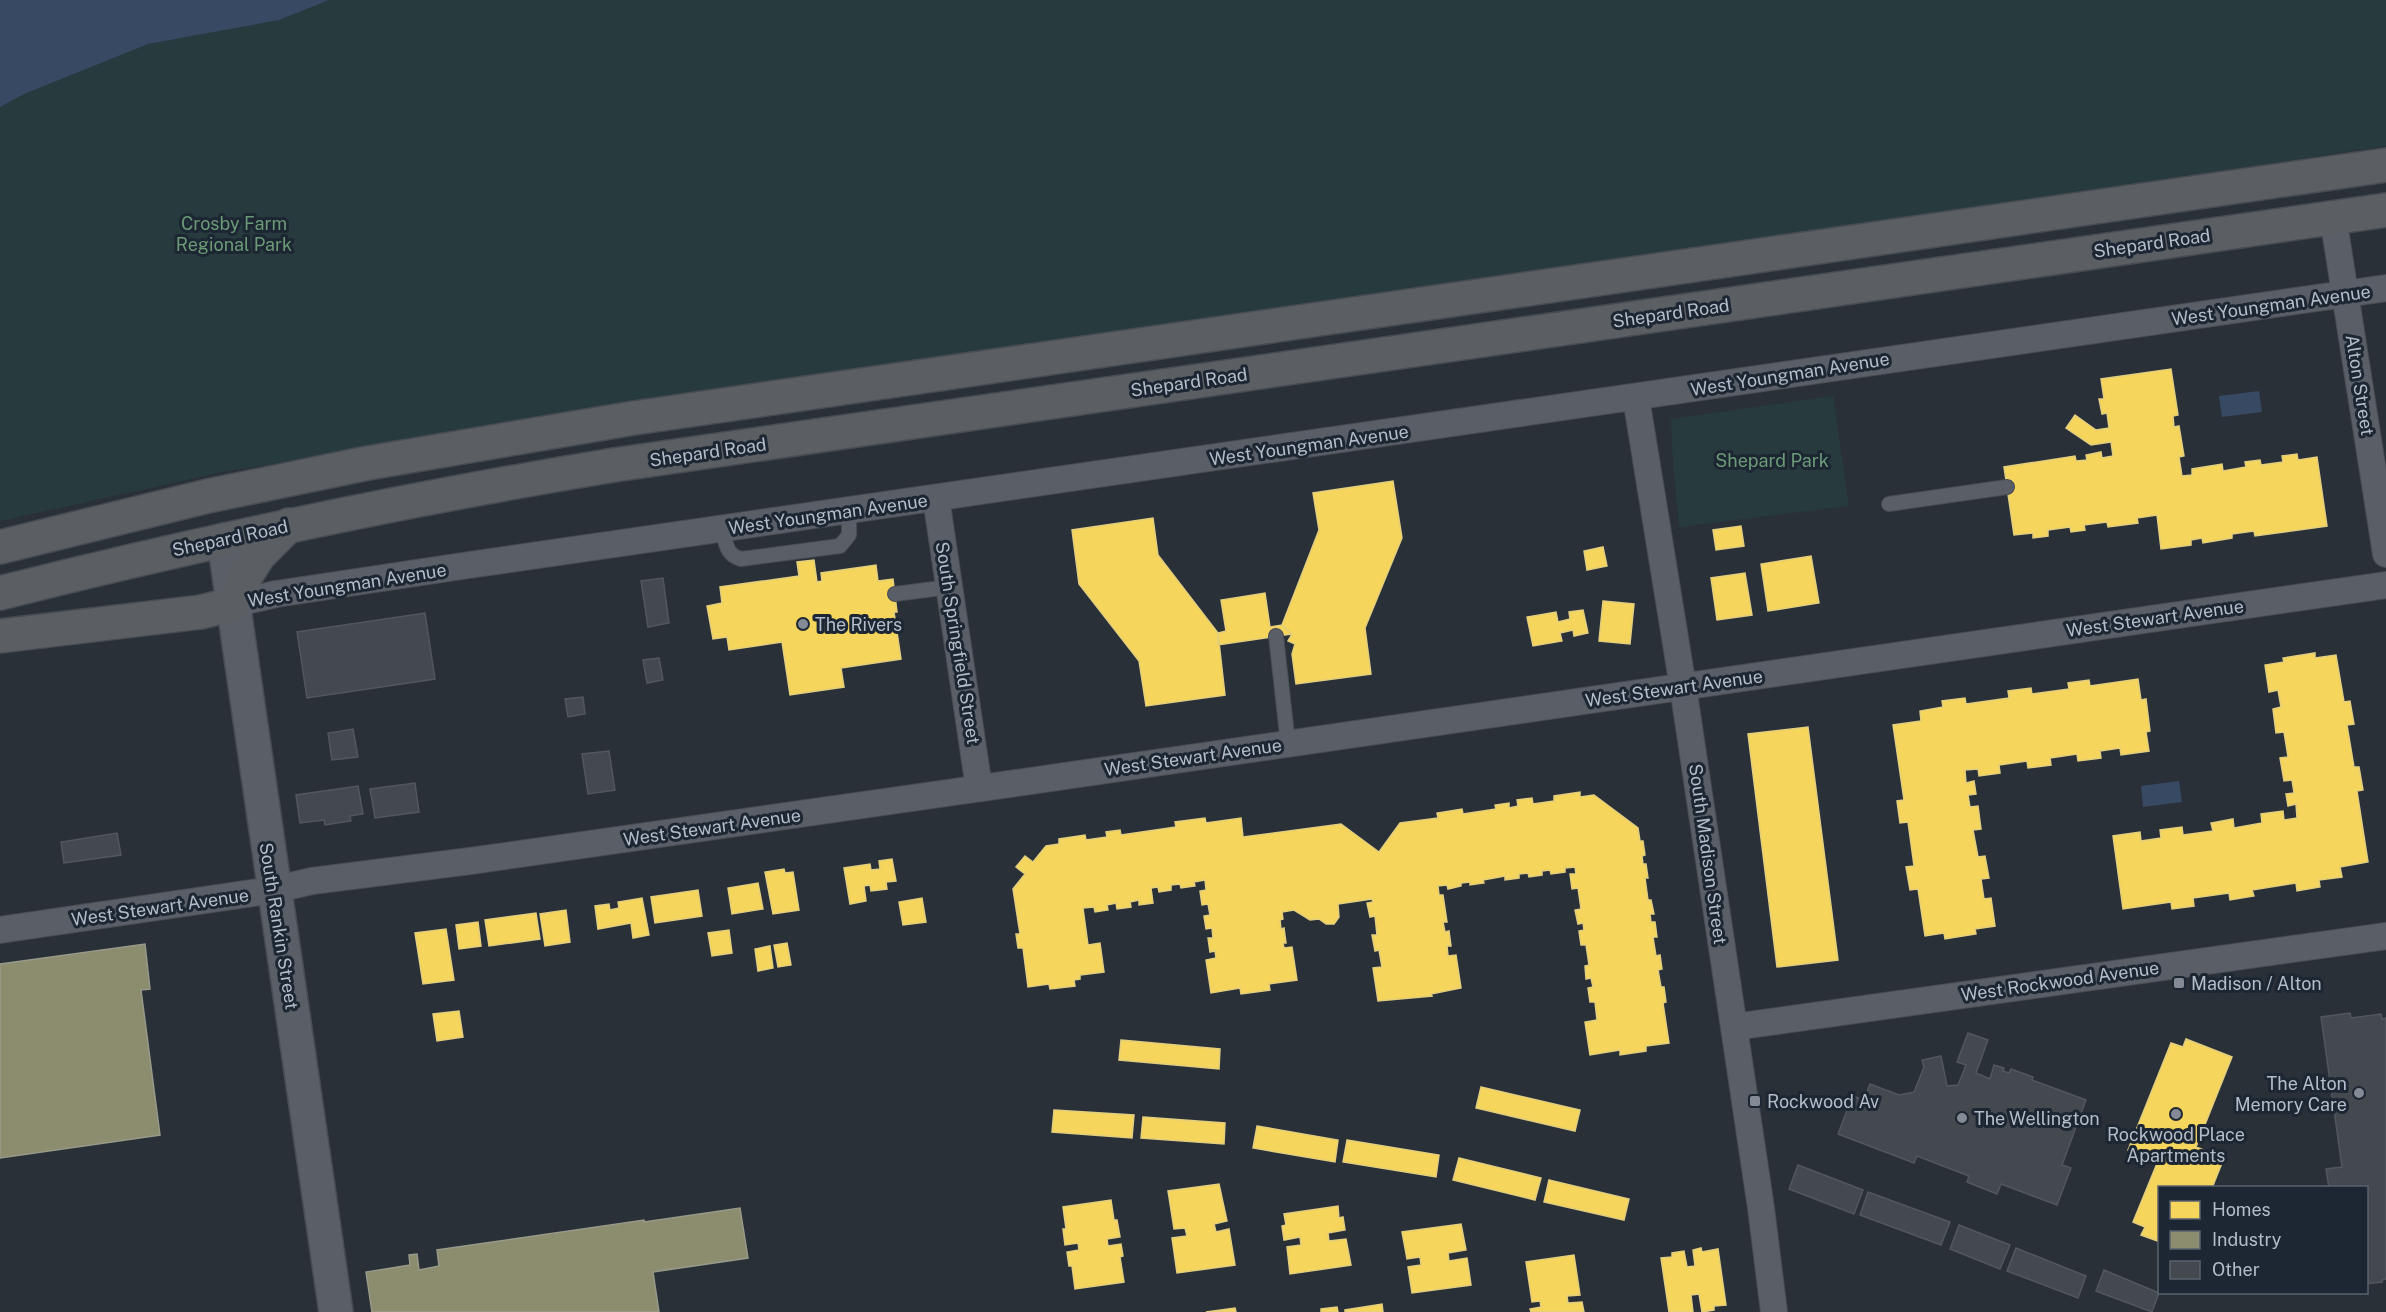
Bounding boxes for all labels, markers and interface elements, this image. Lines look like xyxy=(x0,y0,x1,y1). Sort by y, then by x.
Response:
park label: Crosby Farm Regional Park xyxy=(176,213,292,255)
street label: Shepard Road xyxy=(2092,224,2212,262)
street label: West Youngman Avenue xyxy=(2170,281,2372,329)
street label: Shepard Road xyxy=(1611,294,1731,332)
street label: Alton Street xyxy=(2342,333,2378,437)
street label: West Youngman Avenue xyxy=(1689,348,1891,400)
street label: Shepard Road xyxy=(1129,363,1249,401)
street label: West Youngman Avenue xyxy=(1208,421,1410,469)
street label: Shepard Road xyxy=(648,433,768,471)
park label: Shepard Park xyxy=(1715,450,1829,471)
street label: West Youngman Avenue xyxy=(727,490,929,538)
street label: Shepard Road xyxy=(170,515,290,561)
street label: South Springfield Street xyxy=(932,540,984,746)
street label: West Youngman Avenue xyxy=(246,559,448,611)
street label: West Stewart Avenue xyxy=(2065,595,2245,641)
place label: The Rivers xyxy=(815,614,902,635)
marker: The Rivers xyxy=(796,617,810,631)
street label: West Stewart Avenue xyxy=(1584,665,1764,711)
street label: West Stewart Avenue xyxy=(1103,734,1283,780)
street label: South Madison Street xyxy=(1685,762,1731,946)
street label: West Stewart Avenue xyxy=(622,804,802,850)
street label: South Rankin Street xyxy=(255,841,303,1011)
street label: West Stewart Avenue xyxy=(70,884,250,930)
street label: West Rockwood Avenue xyxy=(1960,957,2160,1005)
place label: Madison / Alton xyxy=(2191,973,2322,994)
marker: Madison / Alton xyxy=(2172,976,2186,990)
place label: The Alton Memory Care xyxy=(2235,1073,2347,1115)
marker: The Alton Memory Care xyxy=(2352,1086,2366,1100)
place label: Rockwood Av xyxy=(1767,1091,1879,1112)
marker: Rockwood Av xyxy=(1748,1094,1762,1108)
marker: Rockwood Place Apartments xyxy=(2169,1107,2183,1121)
place label: The Wellington xyxy=(1974,1108,2100,1129)
marker: The Wellington xyxy=(1955,1111,1969,1125)
place label: Rockwood Place Apartments xyxy=(2107,1124,2245,1166)
legend xyxy=(2158,1186,2368,1294)
text: Homes xyxy=(2212,1199,2271,1220)
text: Industry xyxy=(2212,1229,2282,1250)
text: Other xyxy=(2212,1259,2260,1280)

